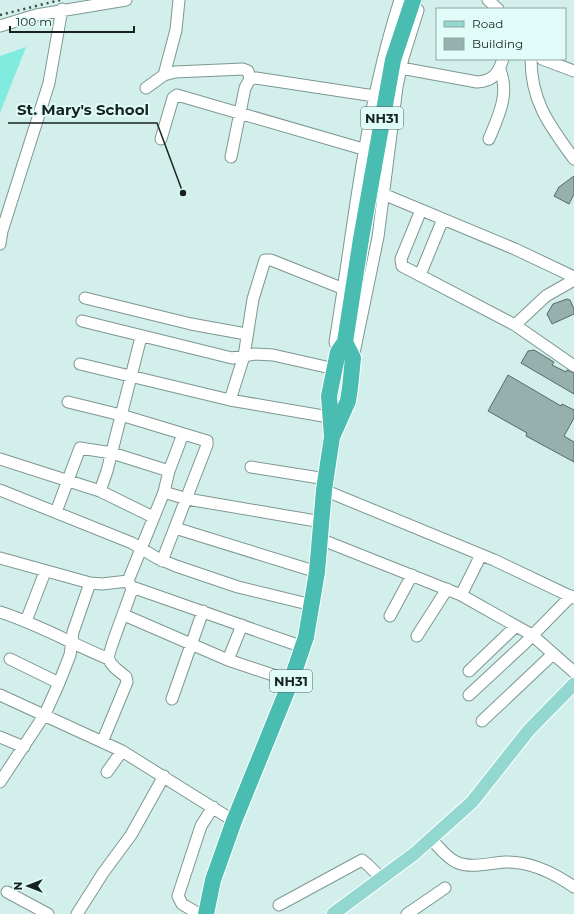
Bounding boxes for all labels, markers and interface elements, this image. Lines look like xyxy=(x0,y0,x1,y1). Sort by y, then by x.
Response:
scale bar xyxy=(10,8,134,34)
legend xyxy=(436,8,566,60)
text: 100 m xyxy=(16,14,52,29)
text: Road xyxy=(472,16,503,31)
text: Building xyxy=(472,36,523,51)
callout: St. Mary's School xyxy=(8,96,157,123)
text: St. Mary's School xyxy=(17,100,149,119)
road number: NH31 xyxy=(361,107,403,129)
road number: NH31 xyxy=(270,670,312,692)
north arrow xyxy=(8,866,48,906)
text: N xyxy=(11,882,25,890)

